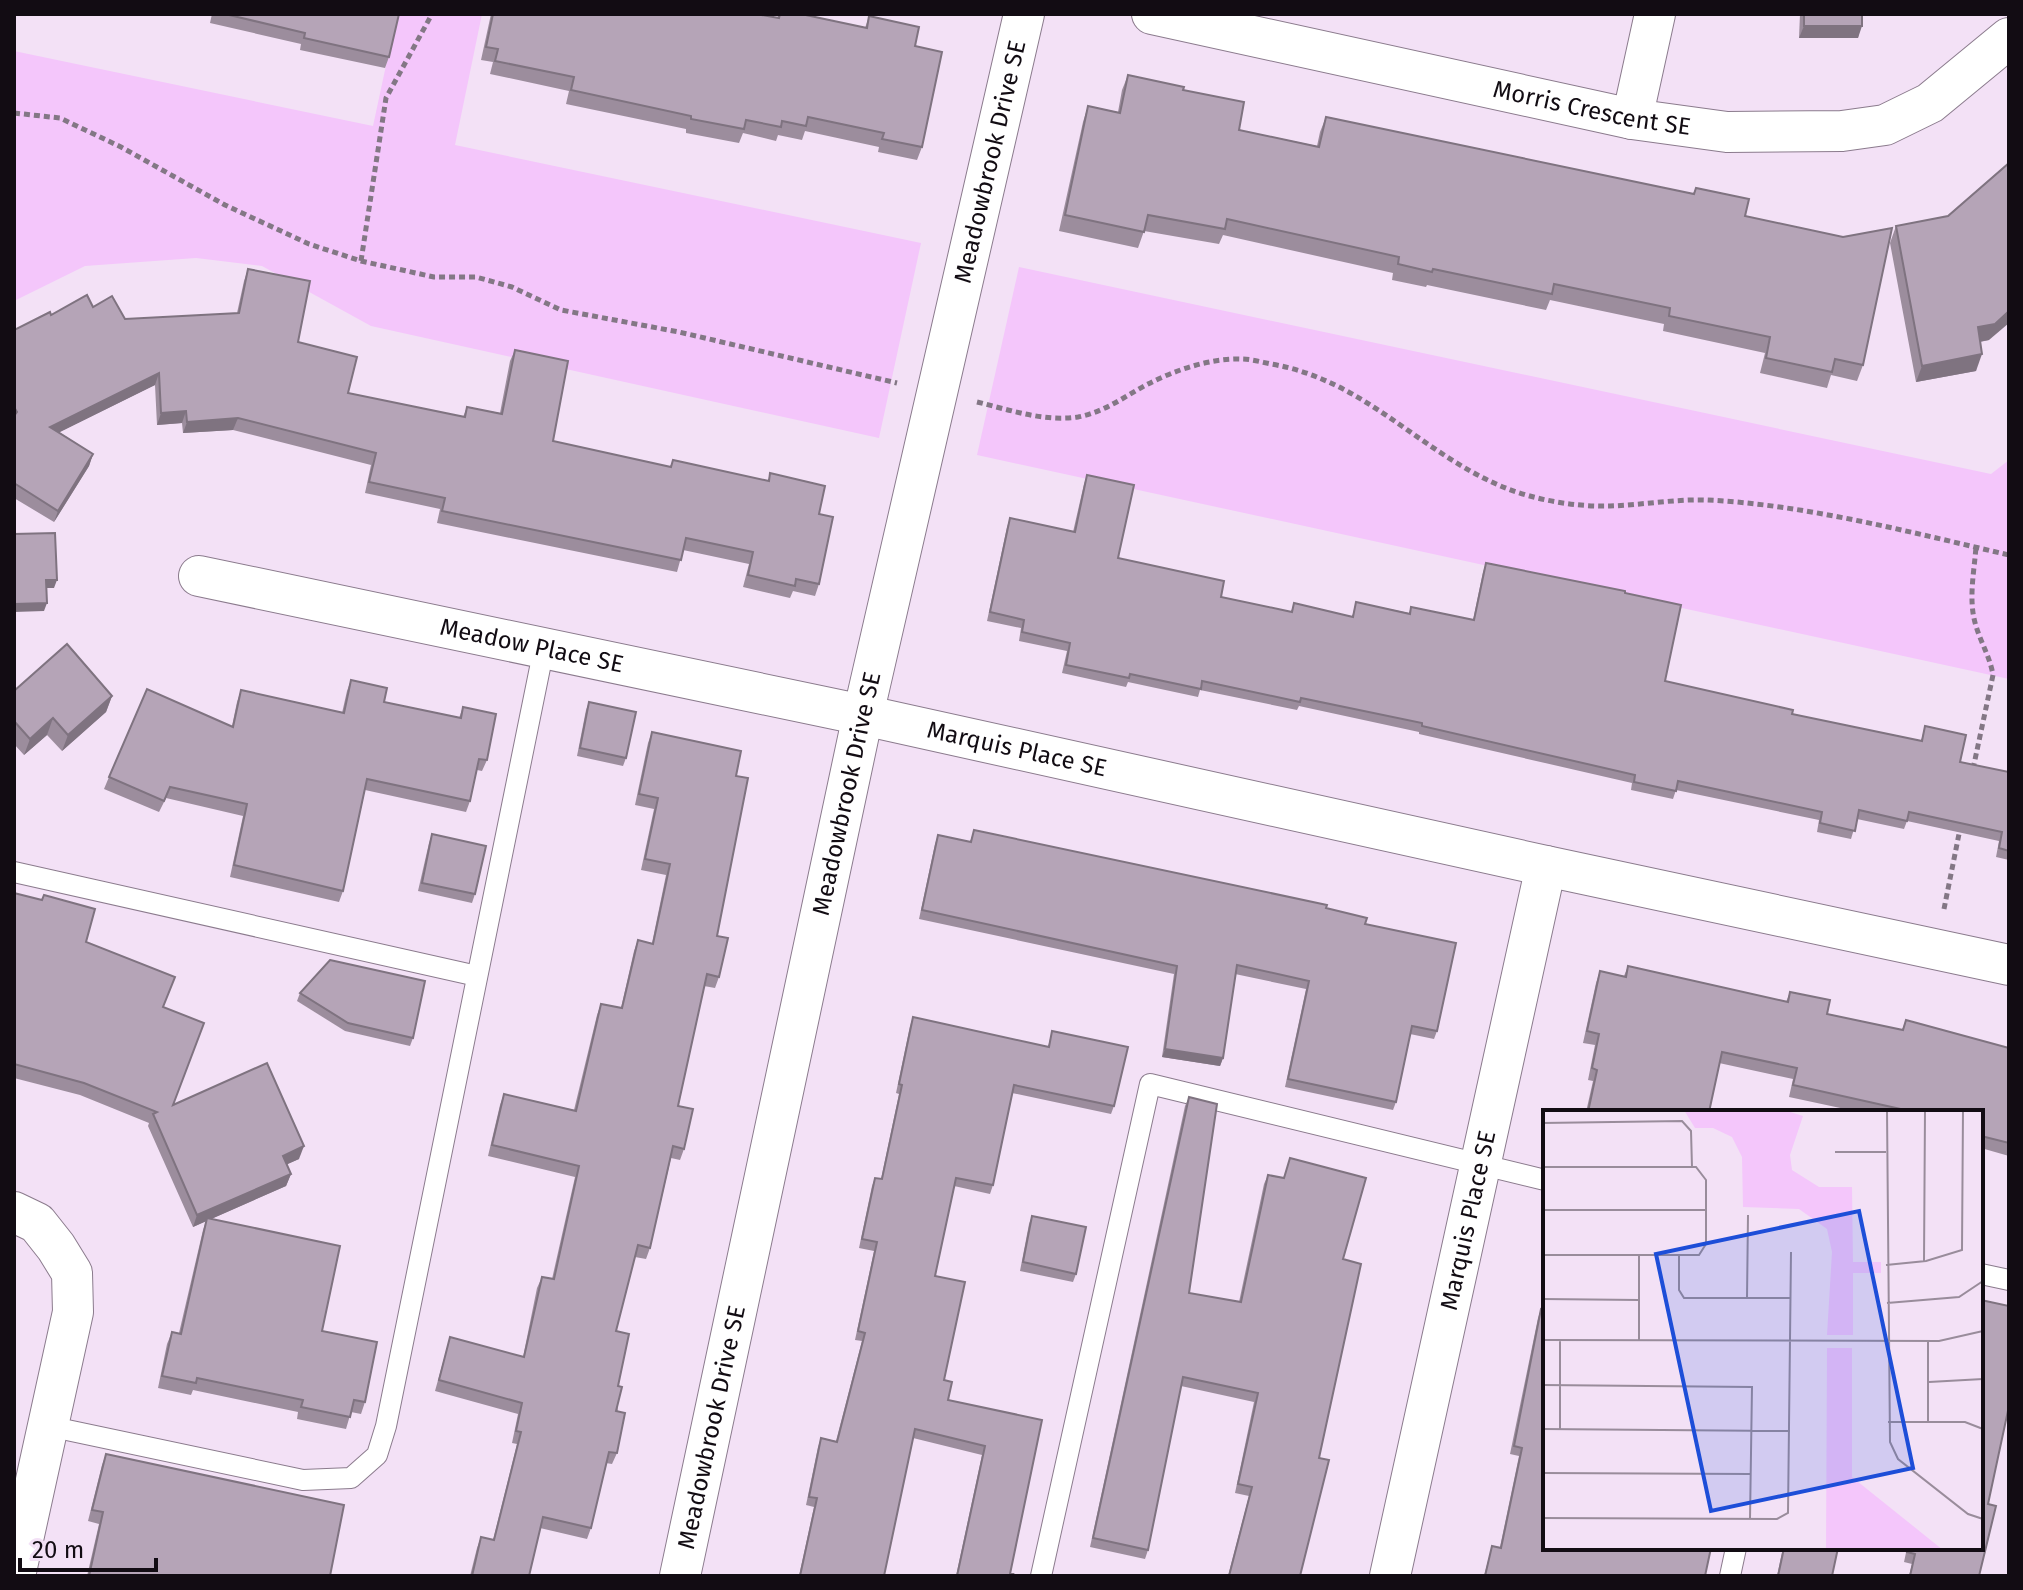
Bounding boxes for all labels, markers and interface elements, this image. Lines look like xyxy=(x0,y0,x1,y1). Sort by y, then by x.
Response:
street label: Meadowbrook Drive SE xyxy=(949,37,1032,286)
street label: Morris Crescent SE xyxy=(1491,75,1692,141)
street label: Meadow Place SE xyxy=(438,613,626,678)
street label: Meadowbrook Drive SE xyxy=(807,669,886,918)
street label: Marquis Place SE xyxy=(924,716,1109,782)
inset map xyxy=(1543,1110,1983,1550)
street label: Marquis Place SE xyxy=(1435,1128,1501,1313)
street label: Meadowbrook Drive SE xyxy=(672,1303,751,1552)
scale bar xyxy=(20,1522,156,1572)
text: 20 m xyxy=(32,1536,84,1564)

